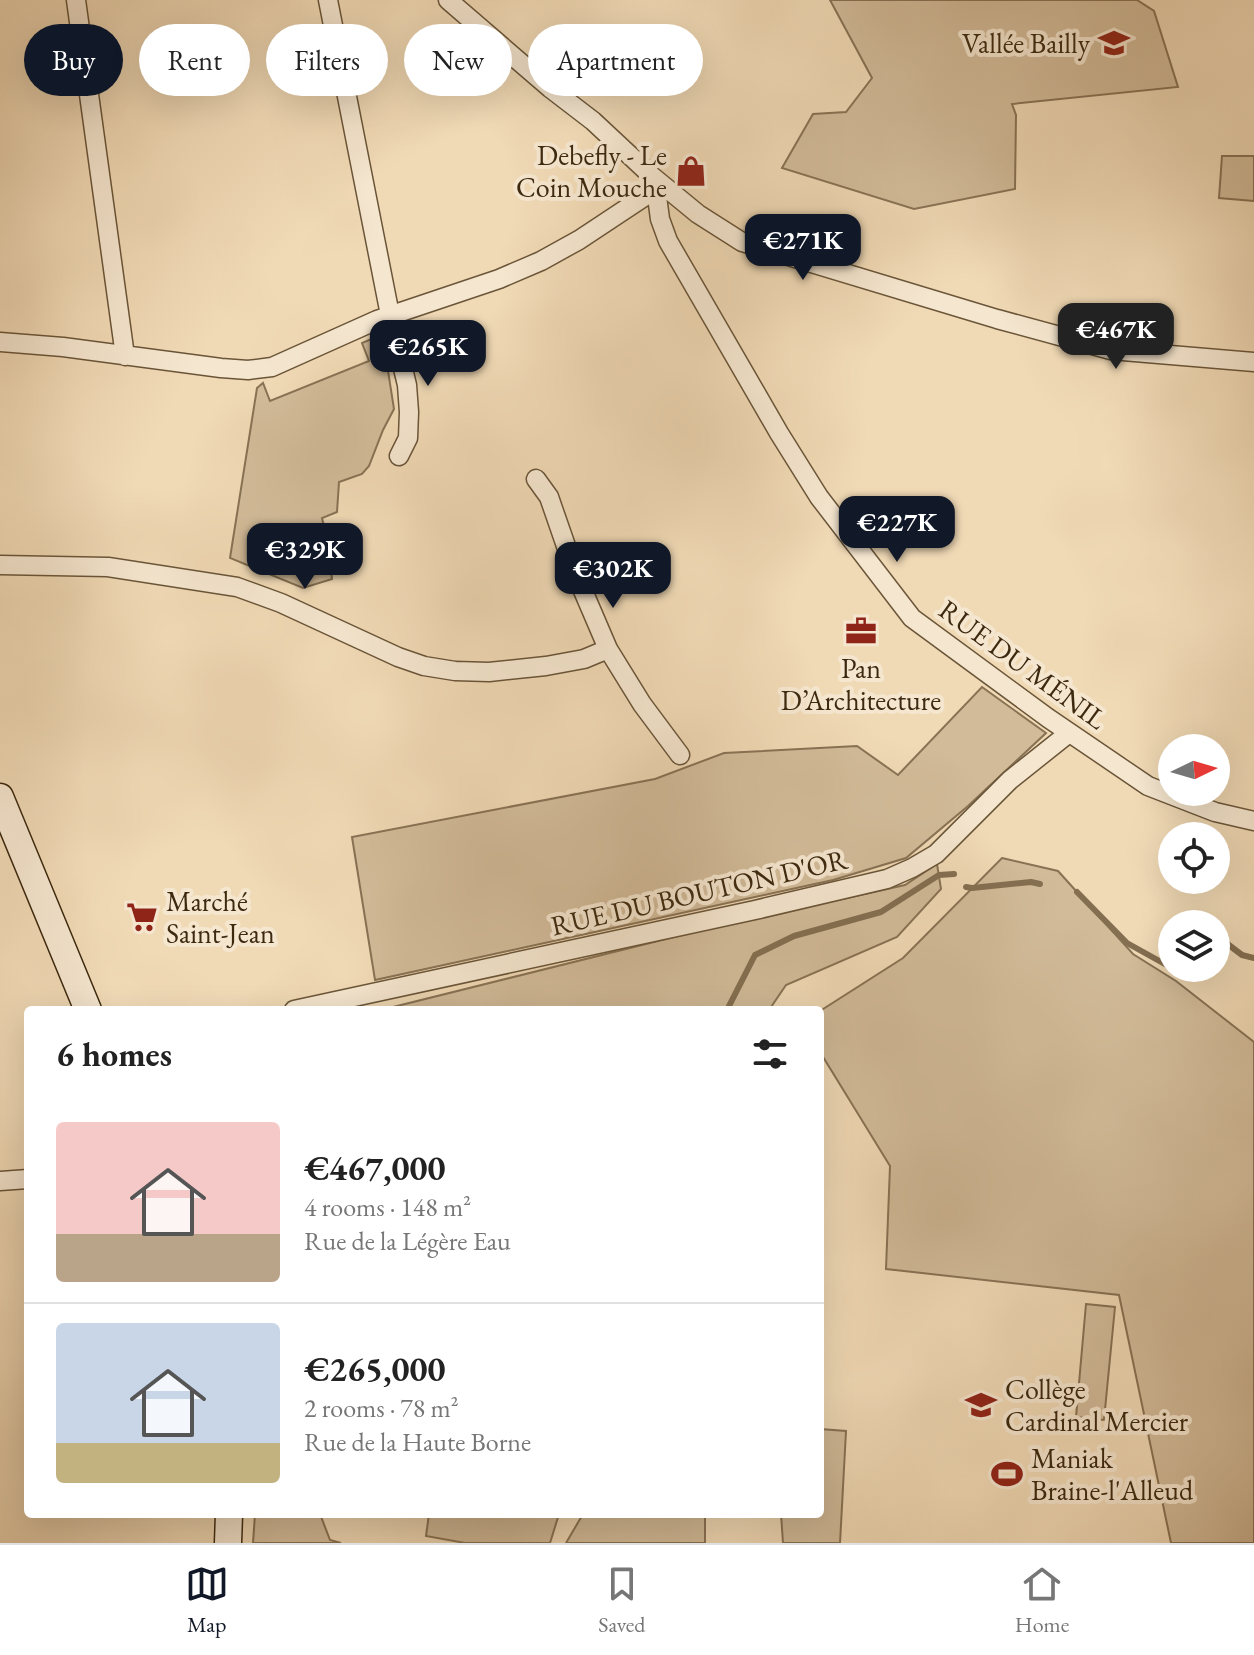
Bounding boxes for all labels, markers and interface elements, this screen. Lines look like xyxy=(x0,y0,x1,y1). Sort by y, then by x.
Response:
chip: Buy xyxy=(24,24,123,96)
chip: Rent xyxy=(139,24,250,96)
chip: Filters xyxy=(266,24,388,96)
chip: New xyxy=(404,24,512,96)
chip: Apartment xyxy=(528,24,703,96)
place label: Vallée Bailly xyxy=(962,25,1091,61)
school or university icon: Vallée Bailly xyxy=(1097,26,1131,60)
place label: Debefly - Le Coin Mouche xyxy=(516,137,667,205)
shop icon: Debefly - Le Coin Mouche xyxy=(674,154,708,188)
pin: €271K xyxy=(747,214,859,282)
text: €271K xyxy=(763,223,843,257)
pin: €467K xyxy=(1060,303,1172,371)
text: €467K xyxy=(1076,312,1156,346)
pin: €265K xyxy=(372,320,484,388)
text: €265K xyxy=(388,329,468,363)
pin: €227K xyxy=(841,496,953,564)
text: €227K xyxy=(857,505,937,539)
pin: €329K xyxy=(249,523,361,591)
text: €329K xyxy=(265,532,345,566)
pin: €302K xyxy=(557,542,669,610)
text: €302K xyxy=(573,551,653,585)
street label: RUE DU MÉNIL xyxy=(932,591,1114,737)
office icon: Pan D’Architecture xyxy=(844,614,878,648)
place label: Pan D’Architecture xyxy=(781,650,941,718)
north arrow xyxy=(1158,734,1230,806)
map controls xyxy=(1158,734,1230,982)
button: locate xyxy=(1158,822,1230,894)
street label: RUE DU BOUTON D'OR xyxy=(547,840,852,944)
place label: Marché Saint-Jean xyxy=(166,883,275,951)
supermarket icon: Marché Saint-Jean xyxy=(125,900,159,934)
button: layers xyxy=(1158,910,1230,982)
text: 6 homes xyxy=(56,1032,172,1076)
icon: filters xyxy=(748,1032,792,1076)
text: €467,000 xyxy=(304,1146,445,1190)
icon: home xyxy=(120,1154,216,1250)
text: 4 rooms · 148 m² xyxy=(304,1190,471,1224)
text: Rue de la Légère Eau xyxy=(304,1224,511,1258)
text: €265,000 xyxy=(304,1347,445,1391)
icon: home xyxy=(120,1355,216,1451)
place label: Collège Cardinal Mercier xyxy=(1005,1371,1189,1439)
school or university icon: Collège Cardinal Mercier xyxy=(964,1388,998,1422)
text: 2 rooms · 78 m² xyxy=(304,1391,459,1425)
text: Rue de la Haute Borne xyxy=(304,1425,531,1459)
place label: Maniak Braine-l'Alleud xyxy=(1031,1440,1194,1508)
sports icon: Maniak Braine-l'Alleud xyxy=(990,1457,1024,1491)
tab: Map xyxy=(185,1562,229,1639)
tab: Saved xyxy=(598,1562,645,1639)
tab: Home xyxy=(1015,1562,1069,1639)

